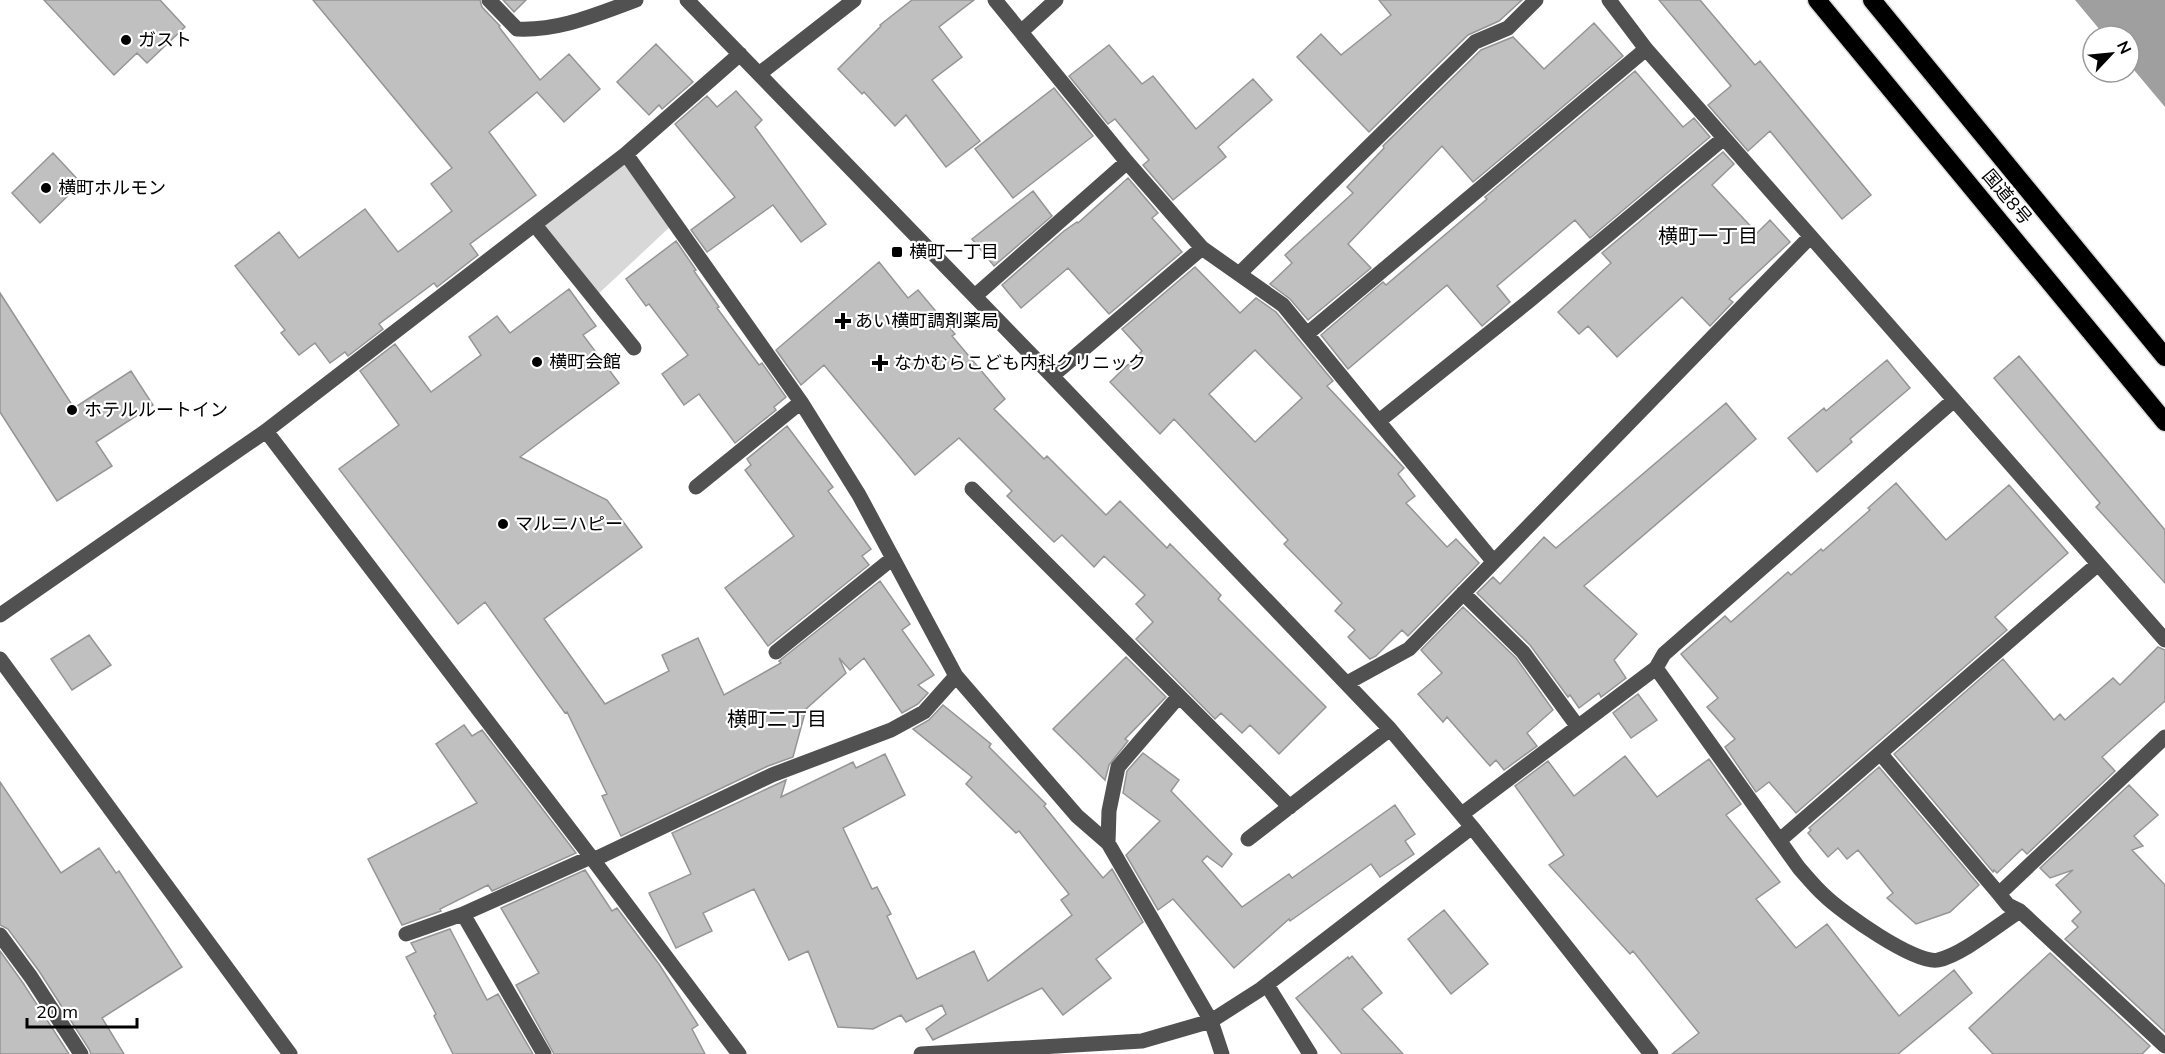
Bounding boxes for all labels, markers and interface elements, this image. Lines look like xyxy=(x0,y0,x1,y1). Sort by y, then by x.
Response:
north arrow xyxy=(2081,24,2141,84)
place label: ガスト xyxy=(138,28,192,51)
marker: ガスト xyxy=(119,33,133,47)
text: N xyxy=(2113,38,2136,57)
street label: 国道8号 xyxy=(1978,164,2037,229)
place label: 横町ホルモン xyxy=(58,176,166,199)
marker: 横町ホルモン xyxy=(39,181,53,195)
district label: 横町一丁目 xyxy=(1658,223,1758,248)
place label: 横町一丁目 xyxy=(909,240,999,263)
marker: 横町一丁目 xyxy=(890,245,904,259)
place label: あい横町調剤薬局 xyxy=(855,309,999,332)
marker: あい横町調剤薬局 xyxy=(836,314,850,328)
place label: 横町会館 xyxy=(549,350,621,373)
place label: なかむらこども内科クリニック xyxy=(894,351,1146,374)
marker: なかむらこども内科クリニック xyxy=(871,354,889,372)
marker: 横町会館 xyxy=(530,355,544,369)
place label: ホテルルートイン xyxy=(84,398,228,421)
marker: ホテルルートイン xyxy=(65,403,79,417)
place label: マルニハピー xyxy=(515,512,623,535)
marker: マルニハピー xyxy=(496,517,510,531)
district label: 横町二丁目 xyxy=(727,706,827,731)
scale bar xyxy=(27,991,136,1029)
text: 20 m xyxy=(36,1000,78,1023)

